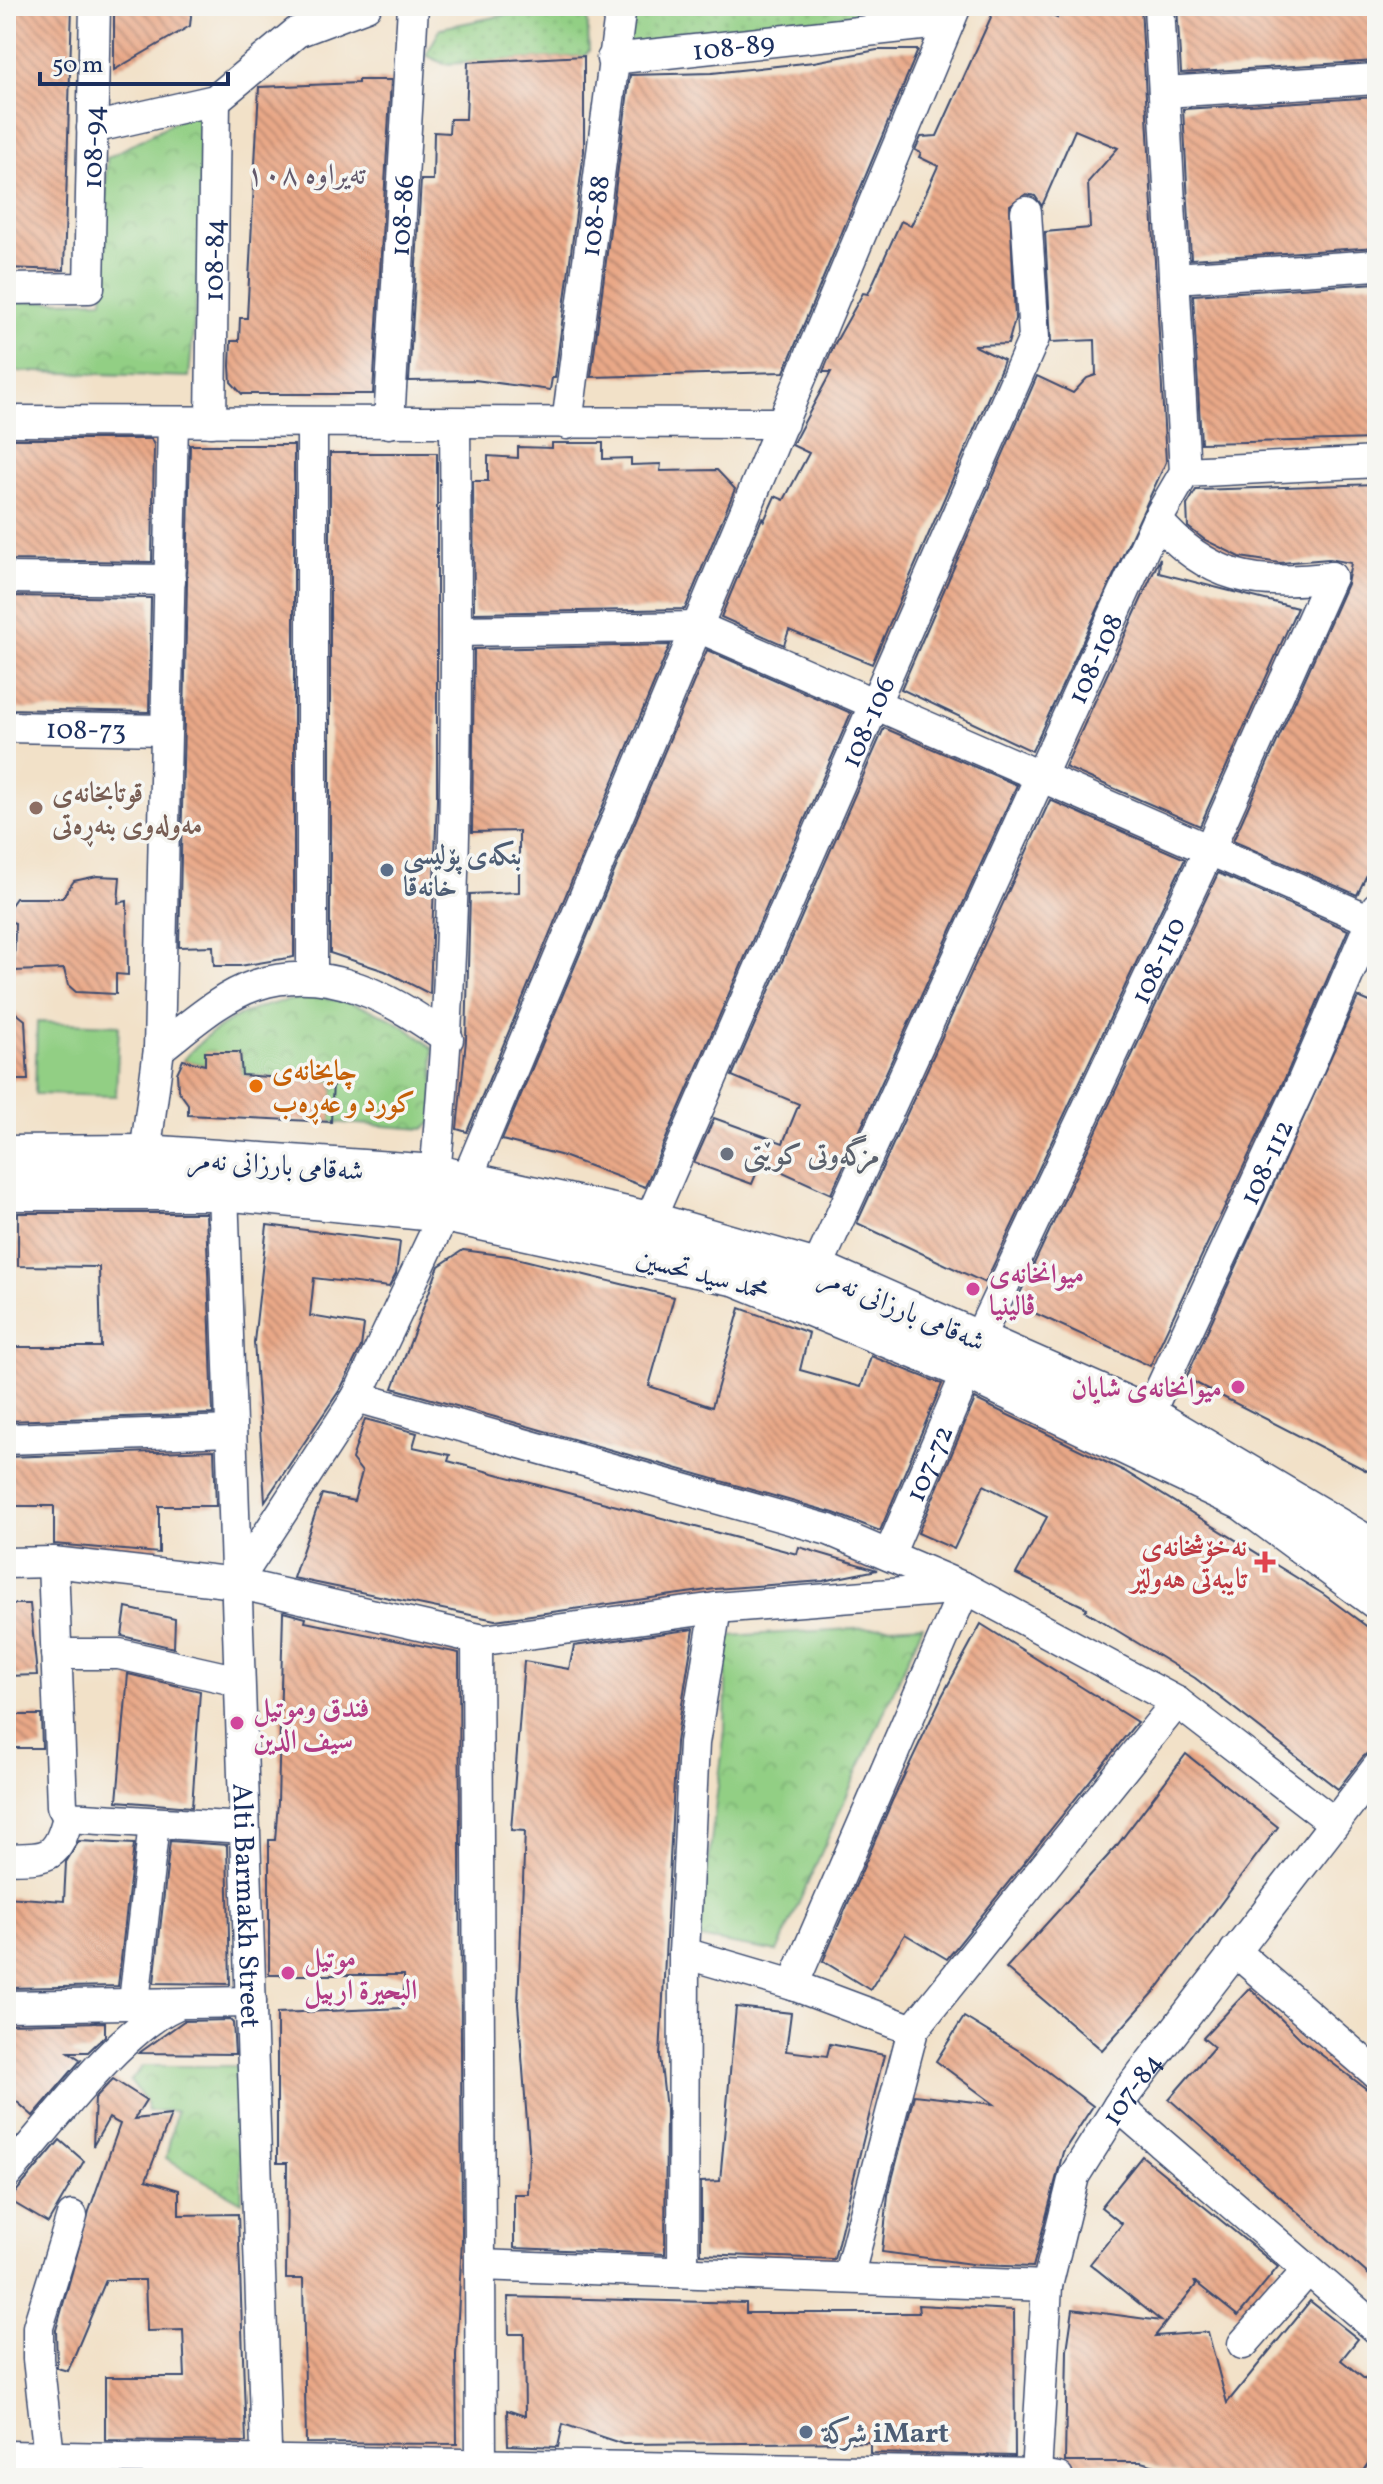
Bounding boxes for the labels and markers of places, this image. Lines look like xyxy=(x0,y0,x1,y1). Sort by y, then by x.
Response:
place label: قوتابخانەی مەولەوی بنەڕەتی xyxy=(51,775,202,848)
marker: قوتابخانەی مەولەوی بنەڕەتی xyxy=(27,799,45,817)
place label: بنکەی پۆلیسی خانەقا xyxy=(403,837,522,908)
marker: بنکەی پۆلیسی خانەقا xyxy=(378,861,396,879)
place label: چایخانەی کورد و عەڕەب xyxy=(272,1053,415,1126)
marker: چایخانەی کورد و عەڕەب xyxy=(247,1077,265,1095)
place label: مزگەوتی کوێتی xyxy=(743,1134,880,1176)
marker: مزگەوتی کوێتی xyxy=(718,1145,736,1163)
place label: میوانخانەی ڤالینیا xyxy=(989,1256,1084,1327)
marker: میوانخانەی ڤالینیا xyxy=(964,1280,982,1298)
place label: میوانخانەی شایان xyxy=(1071,1370,1222,1409)
marker: میوانخانەی شایان xyxy=(1229,1378,1247,1396)
place label: نەخۆشخانەی تایبەتی هەولێر xyxy=(1128,1529,1248,1600)
marker: نەخۆشخانەی تایبەتی هەولێر xyxy=(1254,1551,1276,1573)
place label: فندق وموتيل سيف الدين xyxy=(253,1690,370,1761)
marker: فندق وموتيل سيف الدين xyxy=(228,1714,246,1732)
place label: موتيل البحيرة اربيل xyxy=(304,1940,417,2011)
marker: موتيل البحيرة اربيل xyxy=(279,1964,297,1982)
place label: شركة iMart xyxy=(820,2415,949,2454)
marker: شركة iMart xyxy=(797,2423,815,2441)

